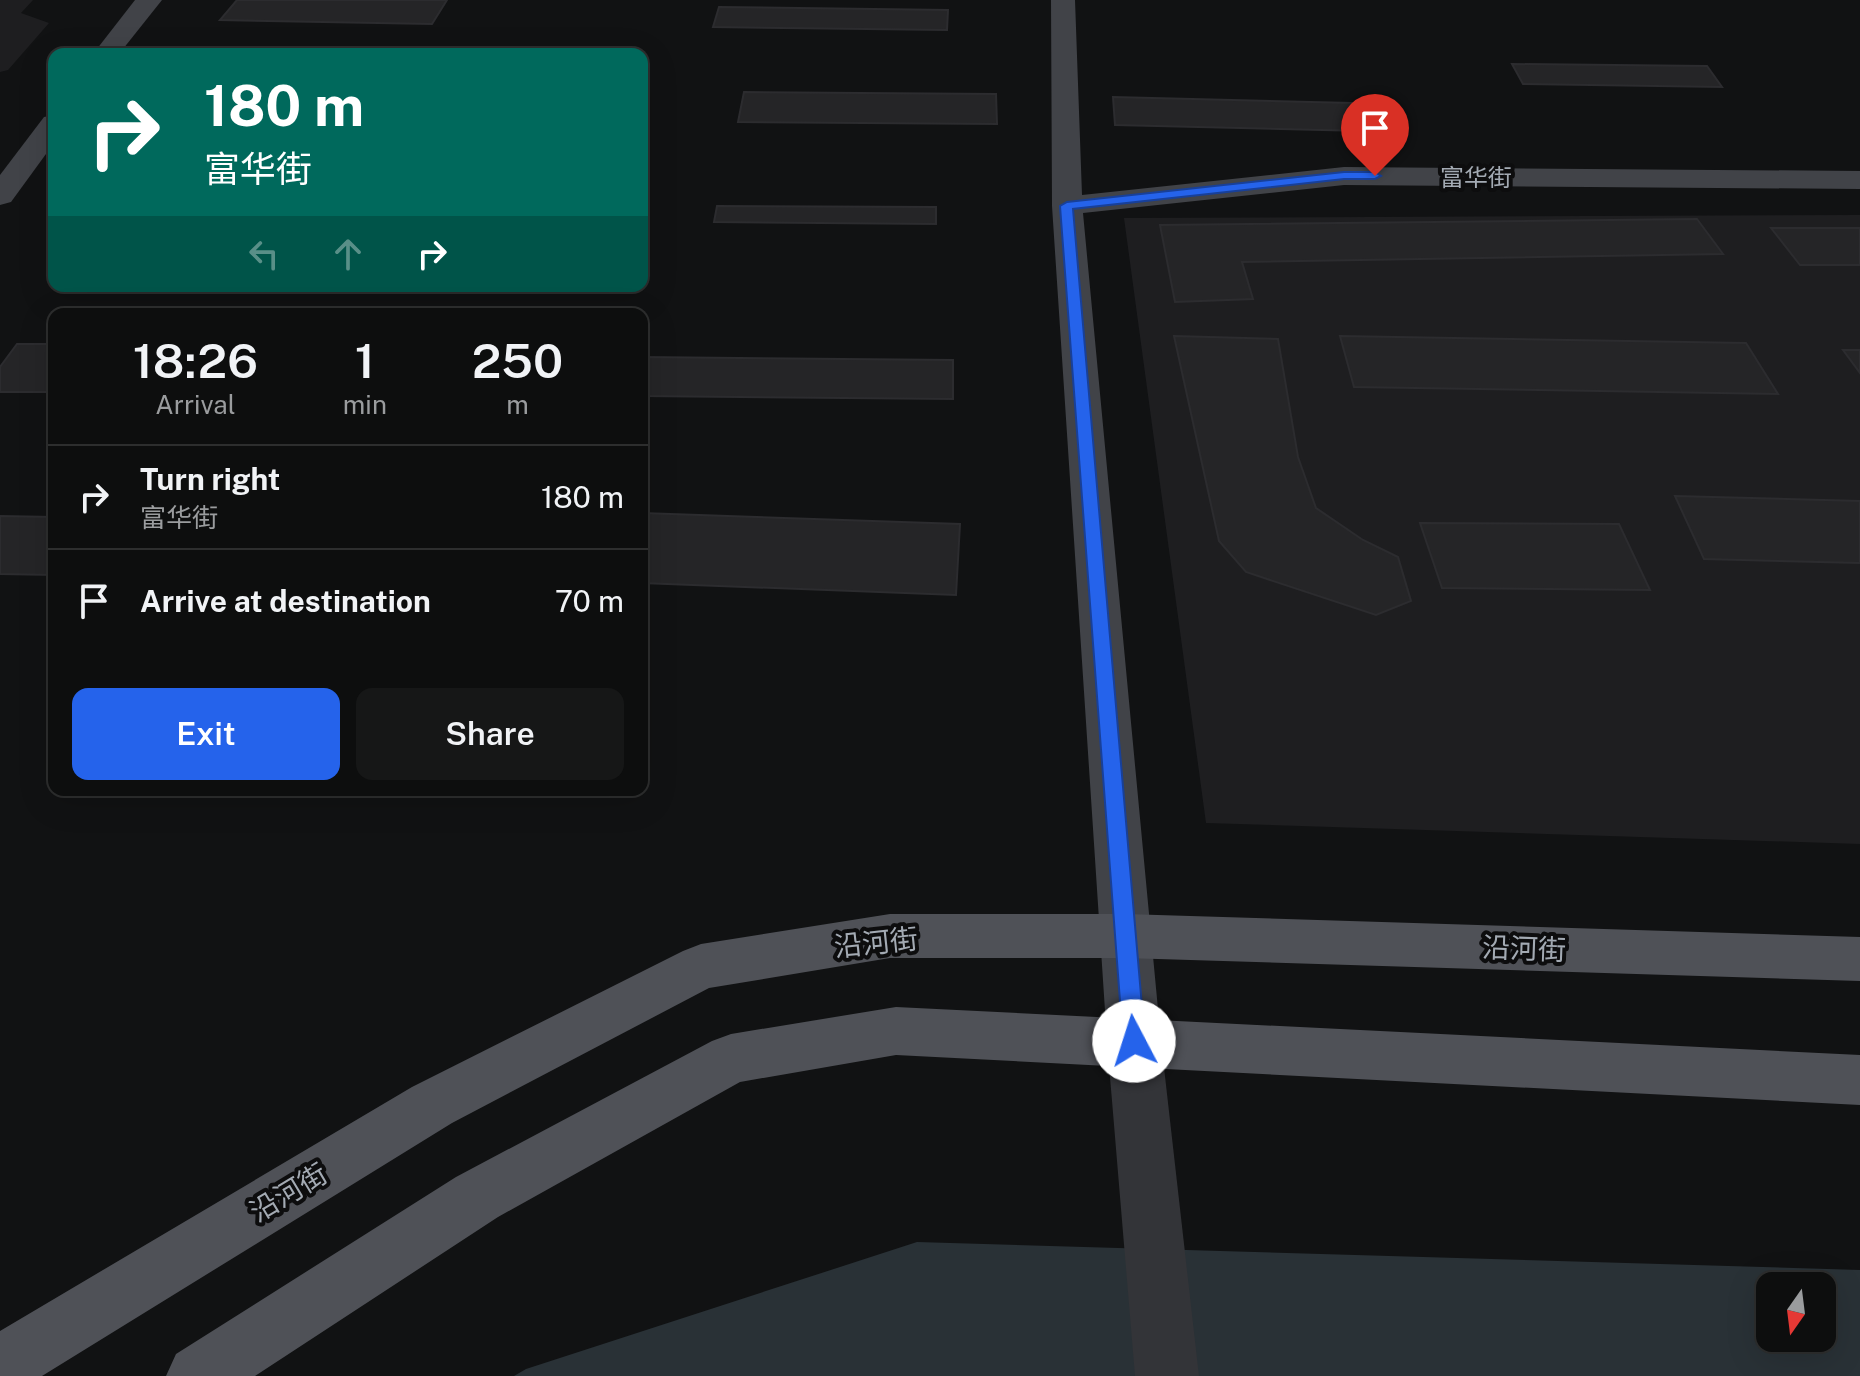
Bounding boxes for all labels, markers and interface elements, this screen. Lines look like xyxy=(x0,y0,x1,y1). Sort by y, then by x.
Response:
text: 180 m xyxy=(204,73,364,139)
icon: right xyxy=(72,80,176,184)
pin xyxy=(1341,94,1409,176)
icon: arrive xyxy=(1353,106,1397,150)
text: 富华街 xyxy=(204,148,312,190)
street label: 富华街 xyxy=(1440,163,1512,191)
icon: left xyxy=(242,232,286,276)
icon: ahead xyxy=(326,232,370,276)
icon: right xyxy=(410,232,454,276)
text: 18:26 xyxy=(133,332,258,389)
text: 1 xyxy=(355,332,375,389)
text: 250 xyxy=(472,332,563,389)
text: Arrival xyxy=(155,389,236,420)
text: min xyxy=(343,389,387,420)
text: m xyxy=(506,389,529,420)
text: Turn right xyxy=(140,461,280,497)
icon: right xyxy=(72,475,116,519)
text: 180 m xyxy=(541,479,624,515)
text: 富华街 xyxy=(140,502,218,533)
icon: arrive xyxy=(72,579,116,623)
text: Arrive at destination xyxy=(140,583,431,619)
text: 70 m xyxy=(555,583,624,619)
button: Exit xyxy=(72,688,340,780)
button: Share xyxy=(356,688,624,780)
street label: 沿河街 xyxy=(832,921,920,963)
street label: 沿河街 xyxy=(1481,930,1567,966)
position arrow xyxy=(1092,999,1176,1083)
street label: 沿河街 xyxy=(243,1156,333,1228)
north arrow xyxy=(1756,1272,1836,1352)
map controls xyxy=(1756,1272,1836,1352)

